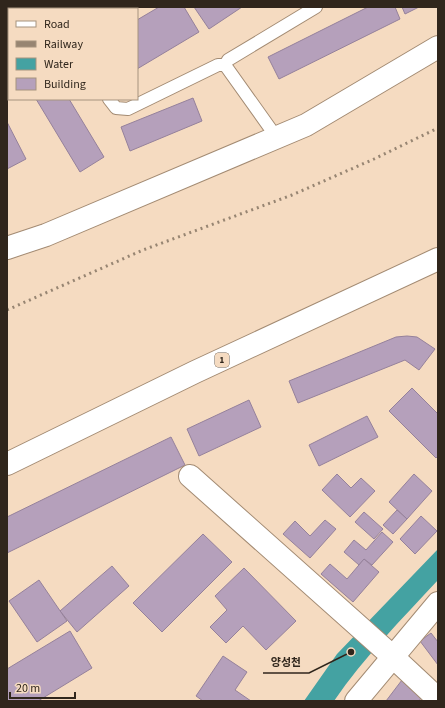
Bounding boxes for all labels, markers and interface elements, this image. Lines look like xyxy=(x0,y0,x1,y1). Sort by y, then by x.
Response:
legend xyxy=(8,8,138,100)
text: Road xyxy=(44,16,70,33)
text: Railway xyxy=(44,36,83,53)
text: Water xyxy=(44,56,74,73)
text: Building xyxy=(44,76,86,93)
road number: 1 xyxy=(215,353,229,367)
callout: 양성천 xyxy=(263,650,309,673)
text: 양성천 xyxy=(271,655,301,670)
scale bar xyxy=(10,674,75,700)
text: 20 m xyxy=(16,680,40,697)

